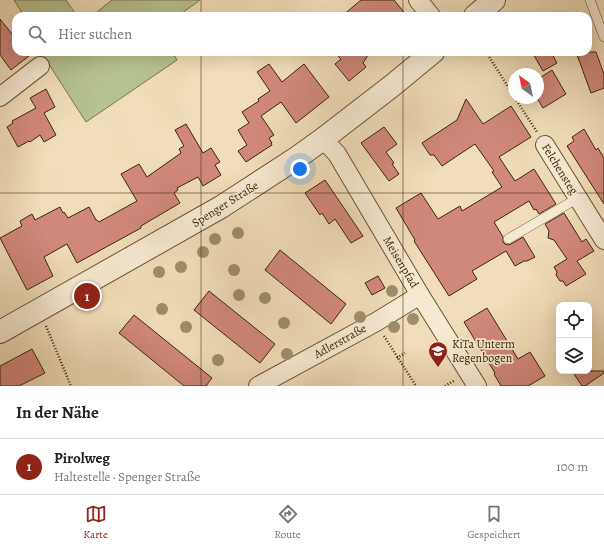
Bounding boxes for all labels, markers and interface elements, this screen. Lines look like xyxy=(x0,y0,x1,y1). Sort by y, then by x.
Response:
search box xyxy=(12,12,592,56)
icon: search xyxy=(26,23,48,45)
text: Hier suchen xyxy=(58,24,132,44)
north arrow xyxy=(508,68,544,104)
street label: Felchensteg xyxy=(538,140,582,198)
your location xyxy=(290,159,310,179)
street label: Spenger Straße xyxy=(189,177,261,231)
street label: Meisenpfad xyxy=(379,233,423,291)
pin: 1 xyxy=(74,281,100,311)
map controls xyxy=(556,302,592,374)
button: locate xyxy=(556,302,592,338)
street label: Adlerstraße xyxy=(310,320,369,362)
place label: KiTa Unterm Regenbogen xyxy=(452,336,515,366)
button: layers xyxy=(556,338,592,374)
school or university icon: KiTa Unterm Regenbogen xyxy=(427,340,449,368)
text: In der Nähe xyxy=(16,401,99,424)
text: Pirolweg xyxy=(54,448,110,468)
text: 1 xyxy=(27,458,31,475)
text: 100 m xyxy=(556,458,588,475)
text: Haltestelle · Spenger Straße xyxy=(54,468,200,485)
tab: Karte xyxy=(83,503,108,542)
tab: Route xyxy=(274,503,301,542)
tab: Gespeichert xyxy=(467,503,521,542)

